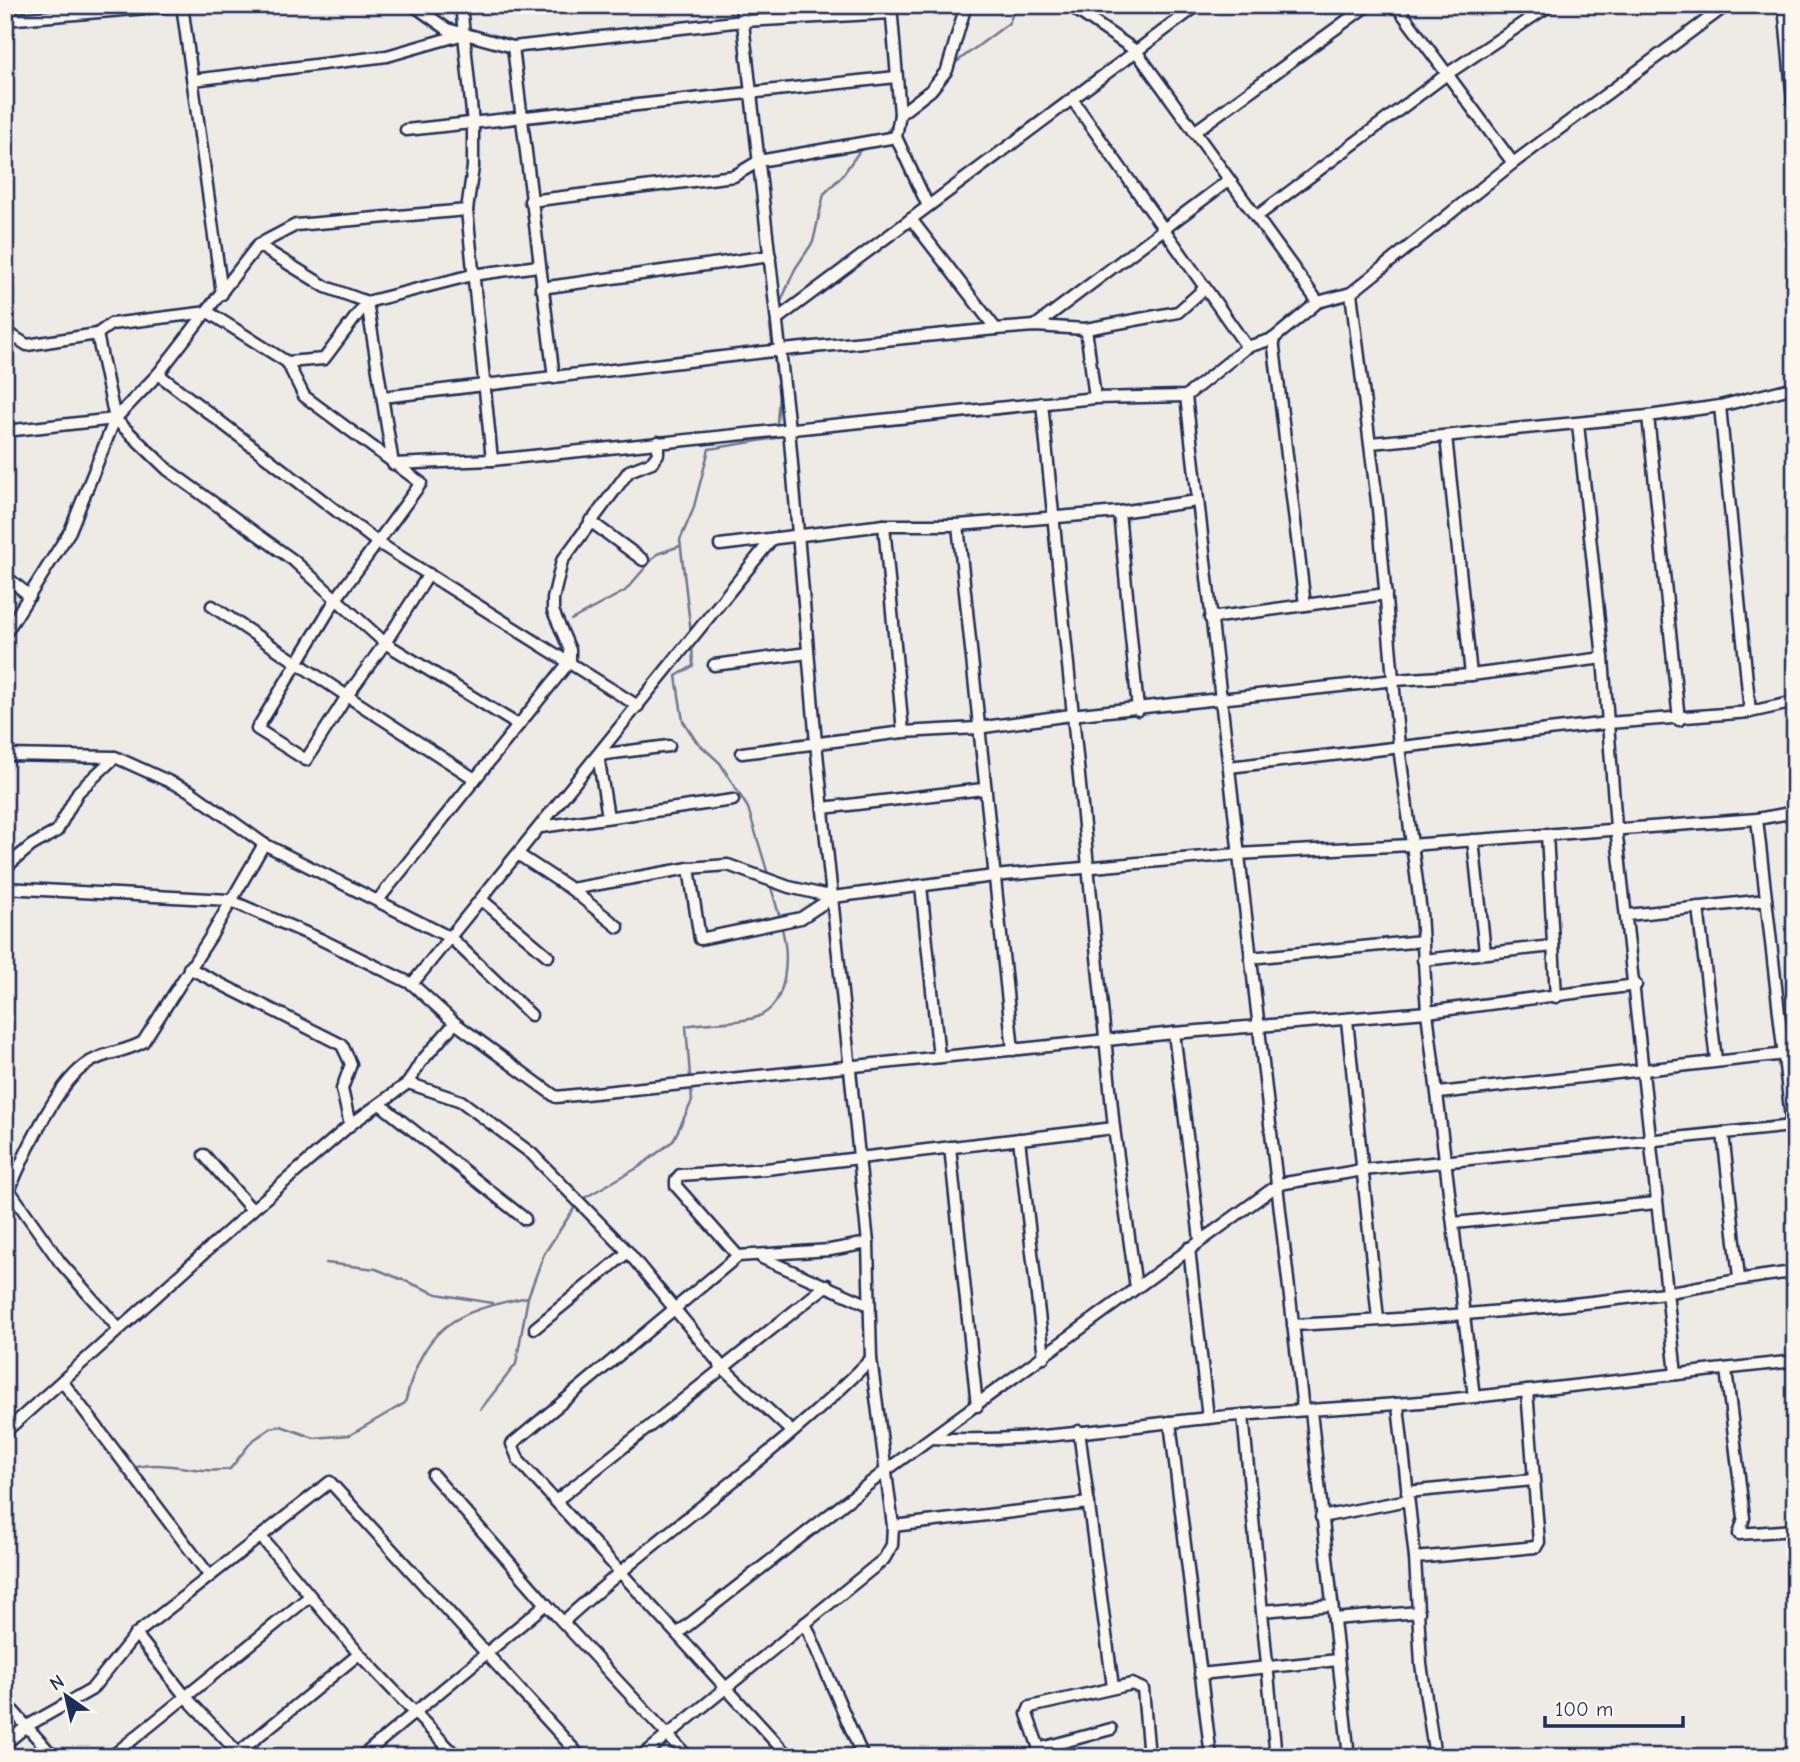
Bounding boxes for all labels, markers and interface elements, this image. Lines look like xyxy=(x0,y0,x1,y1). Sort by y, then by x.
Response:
north arrow xyxy=(32,1660,102,1730)
text: N xyxy=(46,1670,68,1695)
scale bar xyxy=(1545,1685,1683,1729)
text: 100 m xyxy=(1555,1697,1613,1721)

